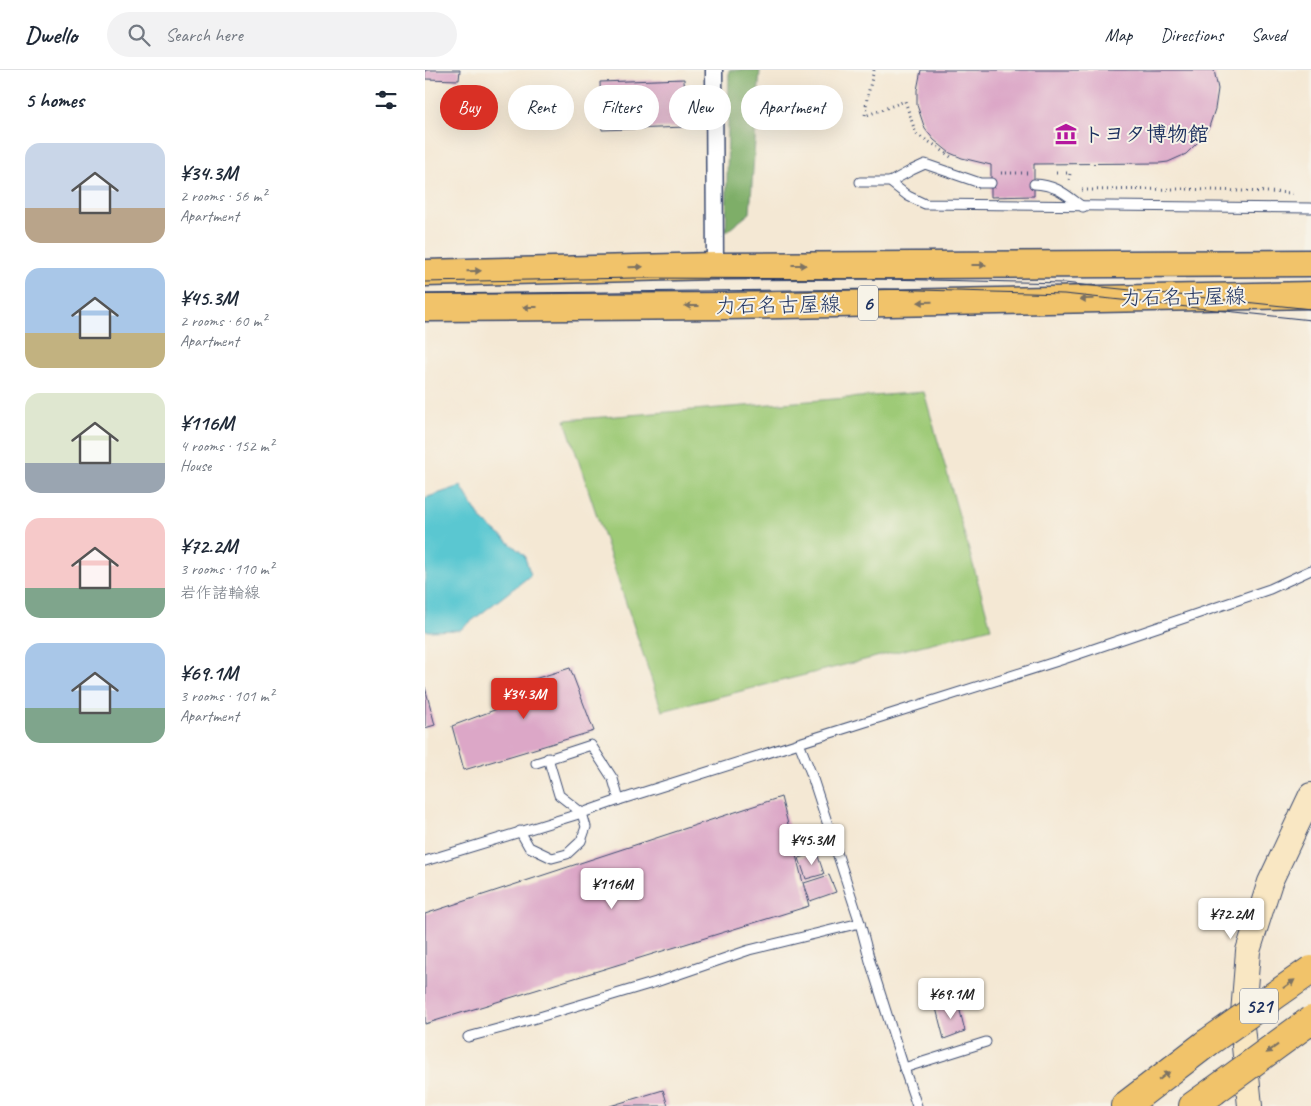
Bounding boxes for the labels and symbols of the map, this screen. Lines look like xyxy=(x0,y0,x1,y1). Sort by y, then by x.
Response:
museum icon: トヨタ博物館 xyxy=(1053,121,1079,147)
place label: トヨタ博物館 xyxy=(1083,121,1209,147)
one-way arrow xyxy=(791,261,807,269)
one-way arrow xyxy=(971,261,987,269)
one-way arrow xyxy=(628,263,644,271)
one-way arrow xyxy=(466,267,482,275)
street label: 力石名古屋線 xyxy=(1120,283,1246,311)
road number: 6 xyxy=(858,286,878,320)
street label: 力石名古屋線 xyxy=(715,291,841,319)
one-way arrow xyxy=(1079,295,1095,303)
one-way arrow xyxy=(917,298,933,306)
one-way arrow xyxy=(684,302,700,310)
one-way arrow xyxy=(522,303,538,311)
pin: ¥34.3M xyxy=(483,678,565,720)
pin: ¥45.3M xyxy=(771,824,853,866)
pin: ¥116M xyxy=(577,868,647,910)
pin: ¥72.2M xyxy=(1190,898,1272,940)
pin: ¥69.1M xyxy=(910,978,992,1020)
one-way arrow xyxy=(1282,979,1296,989)
road number: 521 xyxy=(1240,988,1278,1024)
one-way arrow xyxy=(1266,1043,1279,1054)
one-way arrow xyxy=(1157,1071,1170,1082)

